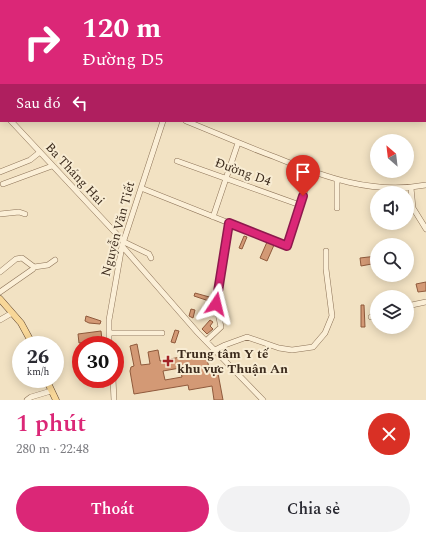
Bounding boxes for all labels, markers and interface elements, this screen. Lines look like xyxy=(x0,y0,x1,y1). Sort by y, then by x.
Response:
text: 120 m xyxy=(82,7,161,50)
icon: right xyxy=(16,16,68,68)
text: Đường D5 xyxy=(82,46,163,73)
text: Sau đó xyxy=(16,92,61,115)
icon: left xyxy=(69,92,91,114)
north arrow xyxy=(370,134,414,178)
map controls xyxy=(370,134,414,334)
street label: Ba Tháng Hai xyxy=(41,138,109,210)
street label: Đường D4 xyxy=(212,153,275,192)
pin xyxy=(286,155,320,196)
icon: arrive xyxy=(292,161,314,183)
street label: Nguyễn Văn Tiết xyxy=(96,179,140,279)
button: sound xyxy=(370,186,414,230)
button: search xyxy=(370,238,414,282)
position arrow xyxy=(195,283,237,325)
button: layers xyxy=(370,290,414,334)
speed limit sign: 30 xyxy=(72,336,124,388)
text: 26 xyxy=(27,342,49,372)
place label: Trung tâm Y tế khu vực Thuận An xyxy=(177,344,288,379)
marker: Trung tâm Y tế khu vực Thuận An xyxy=(162,355,174,367)
text: km/h xyxy=(27,364,49,380)
text: 1 phút xyxy=(16,406,86,442)
button: close xyxy=(368,413,410,455)
text: 280 m · 22:48 xyxy=(16,439,89,459)
button: Thoát xyxy=(16,486,209,532)
button: Chia sẻ xyxy=(217,486,410,532)

